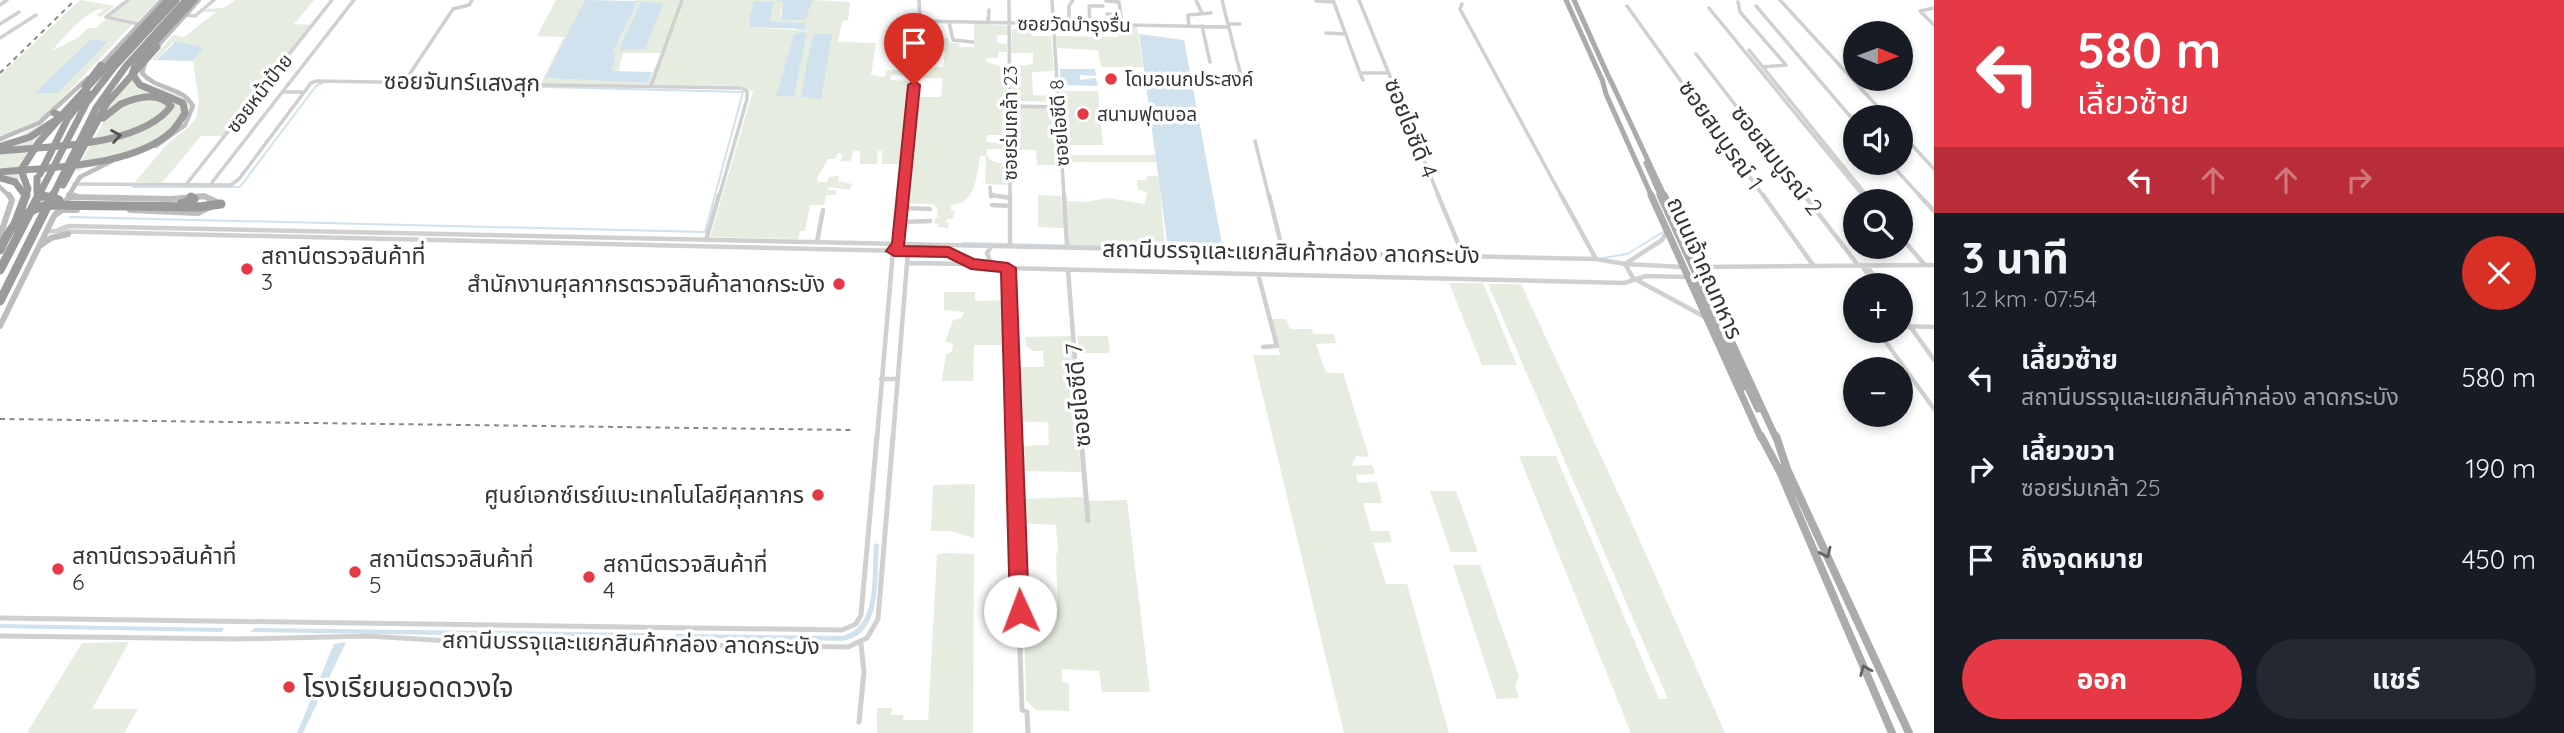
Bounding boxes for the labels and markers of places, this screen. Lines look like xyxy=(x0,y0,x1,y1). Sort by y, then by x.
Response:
pin xyxy=(884,13,944,85)
place label: โดมอเนกประสงค์ xyxy=(1125,67,1253,91)
marker: โดมอเนกประสงค์ xyxy=(1103,71,1119,87)
place label: สนามฟุตบอล xyxy=(1097,102,1197,126)
marker: สนามฟุตบอล xyxy=(1075,106,1091,122)
place label: สถานีตรวจสินค้าที่ 3 xyxy=(261,240,426,296)
marker: สถานีตรวจสินค้าที่ 3 xyxy=(239,261,255,277)
place label: สำนักงานศุลกากรตรวจสินค้าลาดกระบัง xyxy=(467,269,825,298)
marker: สำนักงานศุลกากรตรวจสินค้าลาดกระบัง xyxy=(831,276,847,292)
place label: ศูนย์เอกซ์เรย์แบะเทคโนโลยีศุลกากร xyxy=(484,480,804,510)
marker: ศูนย์เอกซ์เรย์แบะเทคโนโลยีศุลกากร xyxy=(810,487,826,503)
place label: สถานีตรวจสินค้าที่ 6 xyxy=(72,540,237,596)
place label: สถานีตรวจสินค้าที่ 5 xyxy=(369,543,534,599)
place label: สถานีตรวจสินค้าที่ 4 xyxy=(603,548,768,604)
marker: สถานีตรวจสินค้าที่ 6 xyxy=(50,561,66,577)
marker: สถานีตรวจสินค้าที่ 5 xyxy=(347,564,363,580)
marker: สถานีตรวจสินค้าที่ 4 xyxy=(581,569,597,585)
place label: โรงเรียนยอดดวงใจ xyxy=(303,669,514,704)
marker: โรงเรียนยอดดวงใจ xyxy=(281,679,297,695)

